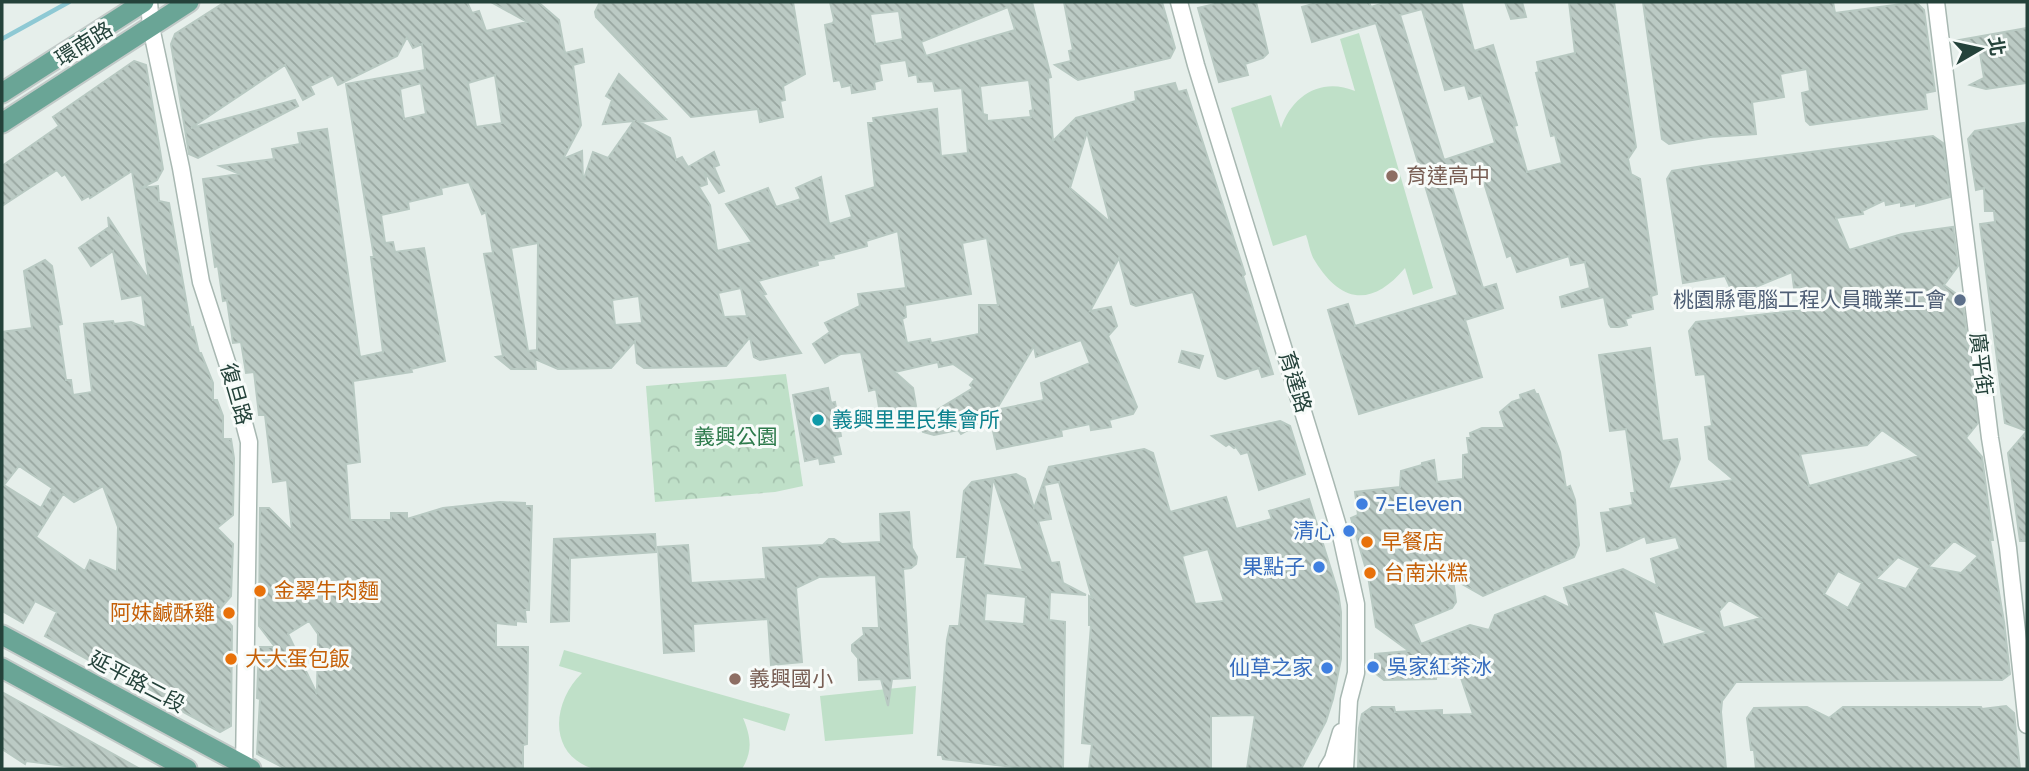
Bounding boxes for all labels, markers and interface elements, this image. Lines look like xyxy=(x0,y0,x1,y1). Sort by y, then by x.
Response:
north arrow xyxy=(1945,14,2015,84)
street label: 環南路 xyxy=(50,15,117,71)
text: 北 xyxy=(1984,35,2010,57)
place label: 育達高中 xyxy=(1406,162,1490,188)
marker: 育達高中 xyxy=(1384,168,1400,184)
place label: 桃園縣電腦工程人員職業工會 xyxy=(1673,286,1946,312)
marker: 桃園縣電腦工程人員職業工會 xyxy=(1952,292,1968,308)
street label: 廣平街 xyxy=(1965,331,1999,397)
street label: 育達路 xyxy=(1274,348,1318,416)
street label: 復旦路 xyxy=(216,360,258,428)
place label: 義興里里民集會所 xyxy=(832,406,1000,432)
marker: 義興里里民集會所 xyxy=(810,412,826,428)
park label: 義興公園 xyxy=(694,423,778,449)
place label: 7-Eleven xyxy=(1376,490,1463,516)
marker: 7-Eleven xyxy=(1354,496,1370,512)
place label: 清心 xyxy=(1293,517,1335,543)
marker: 清心 xyxy=(1341,523,1357,539)
place label: 早餐店 xyxy=(1381,528,1444,554)
marker: 早餐店 xyxy=(1359,534,1375,550)
place label: 果點子 xyxy=(1242,553,1305,579)
marker: 果點子 xyxy=(1311,559,1327,575)
place label: 台南米糕 xyxy=(1384,559,1468,585)
marker: 台南米糕 xyxy=(1362,565,1378,581)
place label: 金翠牛肉麵 xyxy=(274,577,379,603)
marker: 金翠牛肉麵 xyxy=(252,583,268,599)
place label: 阿妹鹹酥雞 xyxy=(110,599,215,625)
marker: 阿妹鹹酥雞 xyxy=(221,605,237,621)
street label: 延平路二段 xyxy=(85,645,190,717)
place label: 大大蛋包飯 xyxy=(245,645,350,671)
marker: 大大蛋包飯 xyxy=(223,651,239,667)
place label: 吳家紅茶冰 xyxy=(1387,653,1492,679)
place label: 仙草之家 xyxy=(1229,654,1313,680)
marker: 吳家紅茶冰 xyxy=(1365,659,1381,675)
marker: 仙草之家 xyxy=(1319,660,1335,676)
place label: 義興國小 xyxy=(749,665,833,691)
marker: 義興國小 xyxy=(727,671,743,687)

